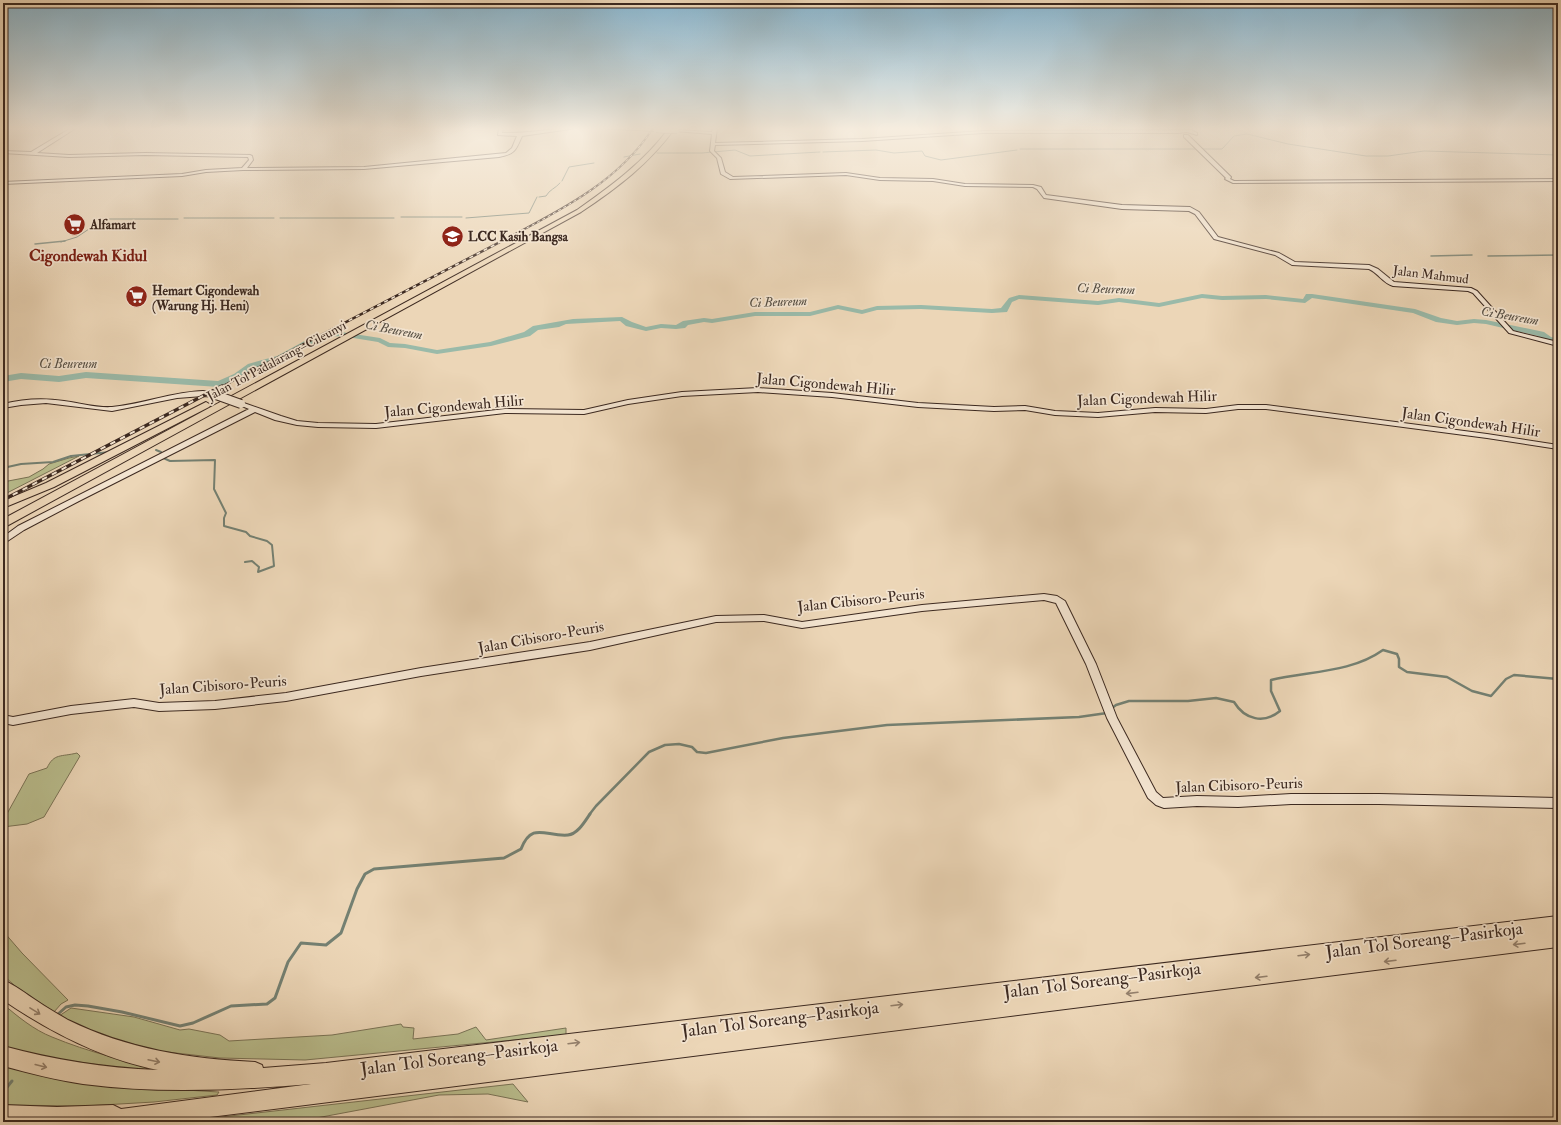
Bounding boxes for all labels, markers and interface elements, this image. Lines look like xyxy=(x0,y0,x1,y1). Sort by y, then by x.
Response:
supermarket icon: Alfamart xyxy=(62,211,88,237)
place label: Alfamart xyxy=(89,217,136,233)
school or university icon: LCC Kasih Bangsa xyxy=(439,223,465,249)
place label: LCC Kasih Bangsa xyxy=(468,229,569,246)
district label: Cigondewah Kidul xyxy=(29,246,148,267)
street label: Jalan Mahmud xyxy=(1391,262,1470,288)
water label: Ci Beureum xyxy=(1077,280,1136,298)
place label: Hemart Cigondewah (Warung Hj. Heni) xyxy=(152,283,260,315)
supermarket icon: Hemart Cigondewah (Warung Hj. Heni) xyxy=(124,284,150,310)
water label: Ci Beureum xyxy=(749,293,808,311)
water label: Ci Beureum xyxy=(1480,303,1540,329)
street label: Jalan Tol Padalarang–Cileunyi xyxy=(203,317,350,406)
water label: Ci Beureum xyxy=(364,317,424,343)
water label: Ci Beureum xyxy=(39,356,97,372)
street label: Jalan Cigondewah Hilir xyxy=(754,369,897,401)
street label: Jalan Cigondewah Hilir xyxy=(1076,387,1218,411)
street label: Jalan Cigondewah Hilir xyxy=(383,391,525,423)
street label: Jalan Cigondewah Hilir xyxy=(1399,403,1542,443)
street label: Jalan Cibisoro-Peuris xyxy=(796,584,926,618)
street label: Jalan Cibisoro-Peuris xyxy=(476,617,606,659)
street label: Jalan Cibisoro-Peuris xyxy=(158,672,287,700)
street label: Jalan Cibisoro-Peuris xyxy=(1174,774,1303,798)
street label: Jalan Tol Soreang–Pasirkoja xyxy=(1323,917,1525,964)
one-way arrow xyxy=(1513,940,1526,948)
one-way arrow xyxy=(1297,951,1310,959)
street label: Jalan Tol Soreang–Pasirkoja xyxy=(1001,957,1203,1004)
one-way arrow xyxy=(1384,957,1397,964)
one-way arrow xyxy=(1255,973,1268,981)
one-way arrow xyxy=(1126,989,1139,997)
street label: Jalan Tol Soreang–Pasirkoja xyxy=(679,996,881,1043)
one-way arrow xyxy=(890,1001,903,1008)
one-way arrow xyxy=(29,1007,41,1015)
street label: Jalan Tol Soreang–Pasirkoja xyxy=(358,1034,560,1081)
one-way arrow xyxy=(567,1039,580,1047)
one-way arrow xyxy=(147,1057,160,1065)
one-way arrow xyxy=(34,1063,47,1070)

